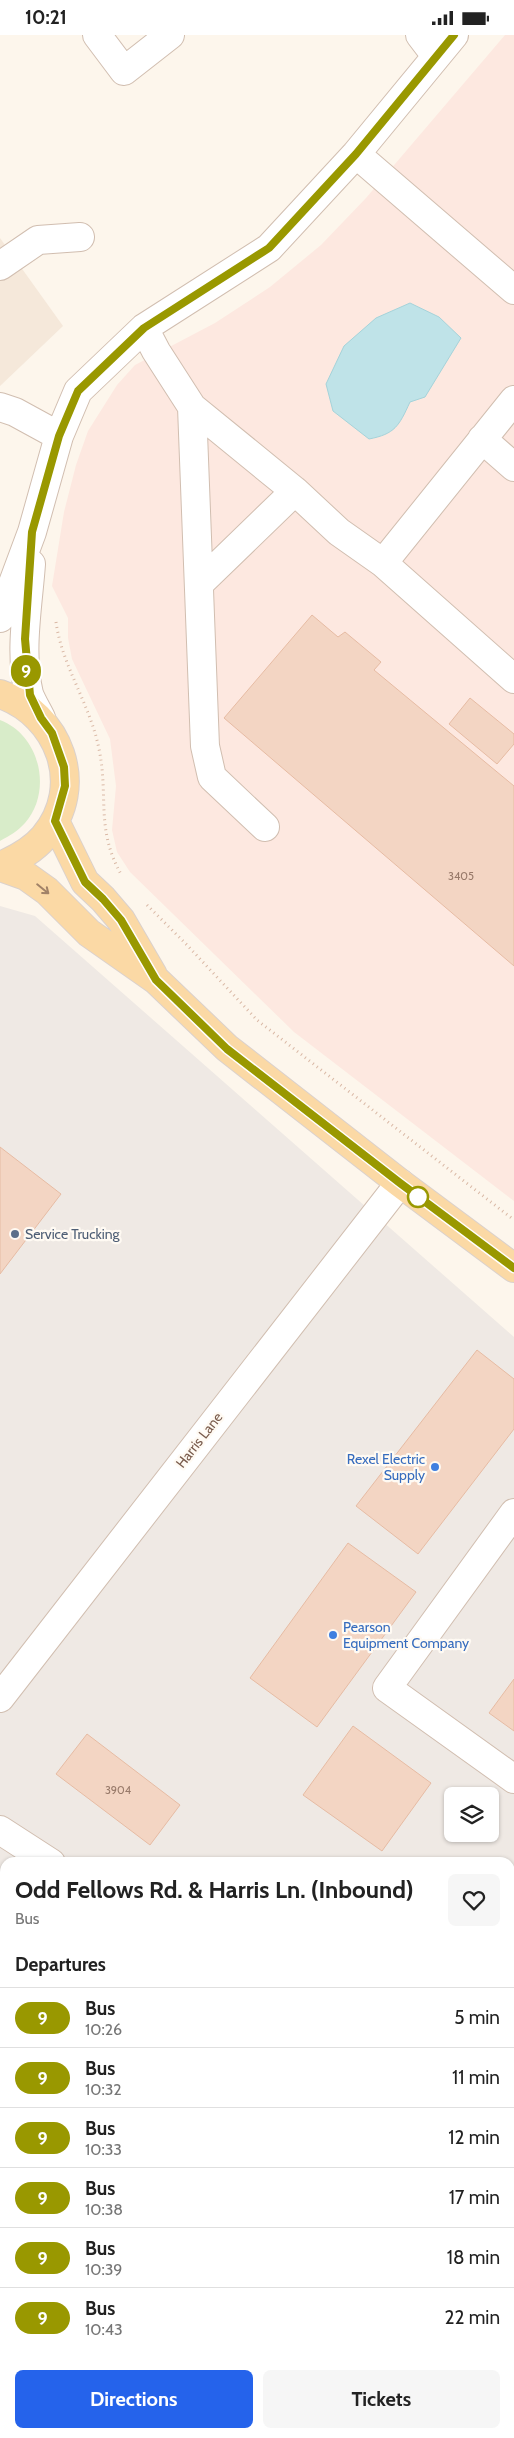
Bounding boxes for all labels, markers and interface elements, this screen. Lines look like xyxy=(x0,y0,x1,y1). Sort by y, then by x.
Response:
text: 10:21 xyxy=(25,6,67,29)
line badge: 9 xyxy=(10,655,42,687)
text: 9 xyxy=(21,660,31,682)
house number: 3405 xyxy=(448,869,474,883)
one-way arrow xyxy=(36,883,49,894)
unlabelled marker xyxy=(407,1186,429,1208)
place label: Service Trucking xyxy=(25,1225,121,1243)
marker: Service Trucking xyxy=(9,1228,21,1240)
street label: Harris Lane xyxy=(172,1408,226,1472)
place label: Rexel Electric Supply xyxy=(347,1450,425,1484)
marker: Rexel Electric Supply xyxy=(429,1461,441,1473)
place label: Pearson Equipment Company xyxy=(343,1618,469,1652)
marker: Pearson Equipment Company xyxy=(327,1629,339,1641)
house number: 3904 xyxy=(105,1783,132,1797)
map controls xyxy=(444,1787,499,1842)
button: layers xyxy=(444,1787,499,1842)
button: heart xyxy=(448,1874,500,1926)
text: Odd Fellows Rd. & Harris Ln. (Inbound) xyxy=(15,1875,414,1904)
text: Bus xyxy=(15,1909,39,1928)
text: Departures xyxy=(15,1953,106,1976)
text: Bus xyxy=(85,1997,115,2020)
text: 5 min xyxy=(454,2006,500,2029)
text: 9 xyxy=(37,2007,48,2029)
text: 10:26 xyxy=(85,2020,122,2039)
text: Bus xyxy=(85,2057,115,2080)
text: 11 min xyxy=(452,2066,500,2089)
text: 9 xyxy=(37,2067,48,2089)
text: 10:32 xyxy=(85,2080,122,2099)
text: Bus xyxy=(85,2117,115,2140)
text: 12 min xyxy=(448,2126,500,2149)
text: 9 xyxy=(37,2127,48,2149)
text: 10:33 xyxy=(85,2140,122,2159)
text: Bus xyxy=(85,2177,115,2200)
text: 17 min xyxy=(449,2186,500,2209)
text: 9 xyxy=(37,2187,48,2209)
text: 10:38 xyxy=(85,2200,123,2219)
text: Bus xyxy=(85,2237,115,2260)
text: 18 min xyxy=(447,2246,500,2269)
text: 9 xyxy=(37,2247,48,2269)
text: 10:39 xyxy=(85,2260,122,2279)
text: Bus xyxy=(85,2297,115,2320)
text: 22 min xyxy=(445,2306,500,2329)
text: 9 xyxy=(37,2307,48,2329)
text: 10:43 xyxy=(85,2320,123,2339)
button: Directions xyxy=(15,2370,253,2428)
button: Tickets xyxy=(263,2370,500,2428)

